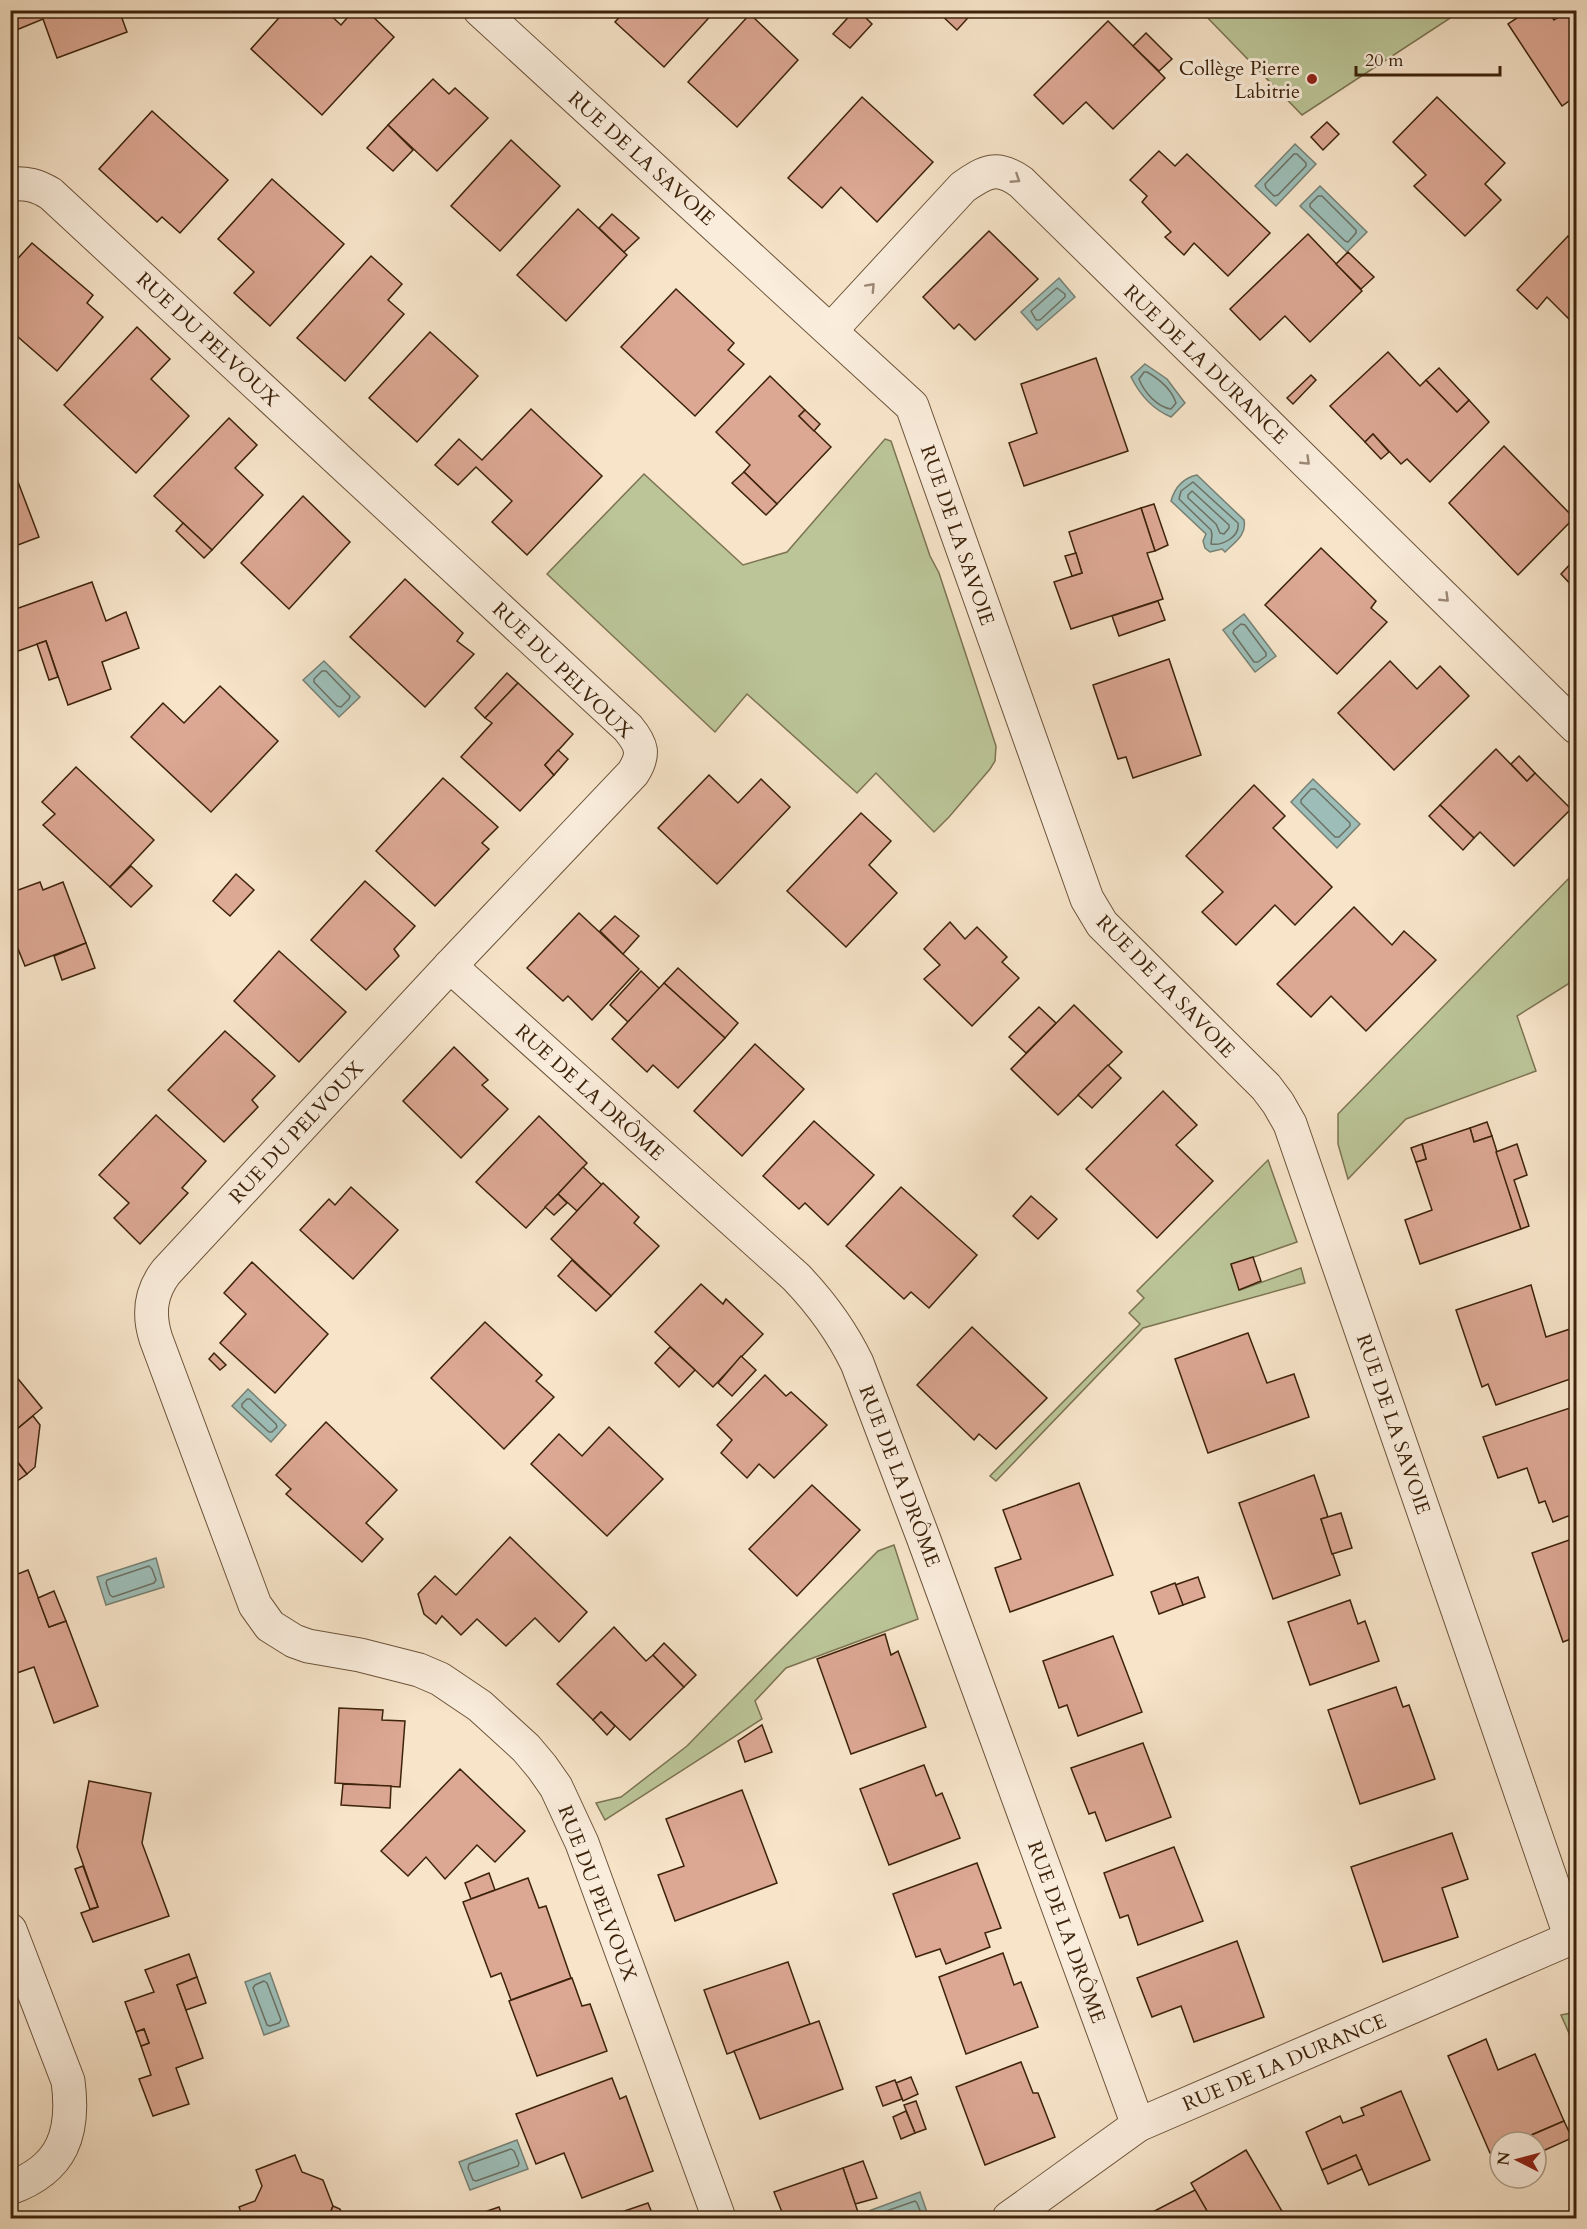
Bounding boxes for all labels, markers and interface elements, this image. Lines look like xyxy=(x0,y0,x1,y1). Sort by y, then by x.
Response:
scale bar xyxy=(1356,39,1500,77)
text: 20 m xyxy=(1365,48,1404,73)
place label: Collège Pierre Labitrie xyxy=(1179,55,1300,105)
marker: Collège Pierre Labitrie xyxy=(1305,72,1319,86)
street label: RUE DE LA SAVOIE xyxy=(562,85,721,232)
one-way arrow xyxy=(1009,172,1020,183)
street label: RUE DU PELVOUX xyxy=(130,266,285,413)
street label: RUE DE LA DURANCE xyxy=(1118,279,1294,450)
one-way arrow xyxy=(864,283,875,294)
street label: RUE DE LA SAVOIE xyxy=(914,441,1001,629)
one-way arrow xyxy=(1298,454,1309,465)
one-way arrow xyxy=(1438,591,1448,602)
street label: RUE DU PELVOUX xyxy=(486,596,639,745)
street label: RUE DE LA SAVOIE xyxy=(1090,909,1241,1064)
street label: RUE DE LA DRÔME xyxy=(509,1018,670,1167)
street label: RUE DU PELVOUX xyxy=(223,1055,370,1210)
street label: RUE DE LA SAVOIE xyxy=(1350,1330,1437,1518)
street label: RUE DE LA DRÔME xyxy=(853,1382,947,1571)
street label: RUE DU PELVOUX xyxy=(552,1801,644,1985)
street label: RUE DE LA DRÔME xyxy=(1021,1837,1112,2027)
street label: RUE DE LA DURANCE xyxy=(1178,2007,1390,2118)
north arrow xyxy=(1488,2130,1548,2190)
text: N xyxy=(1492,2150,1516,2167)

